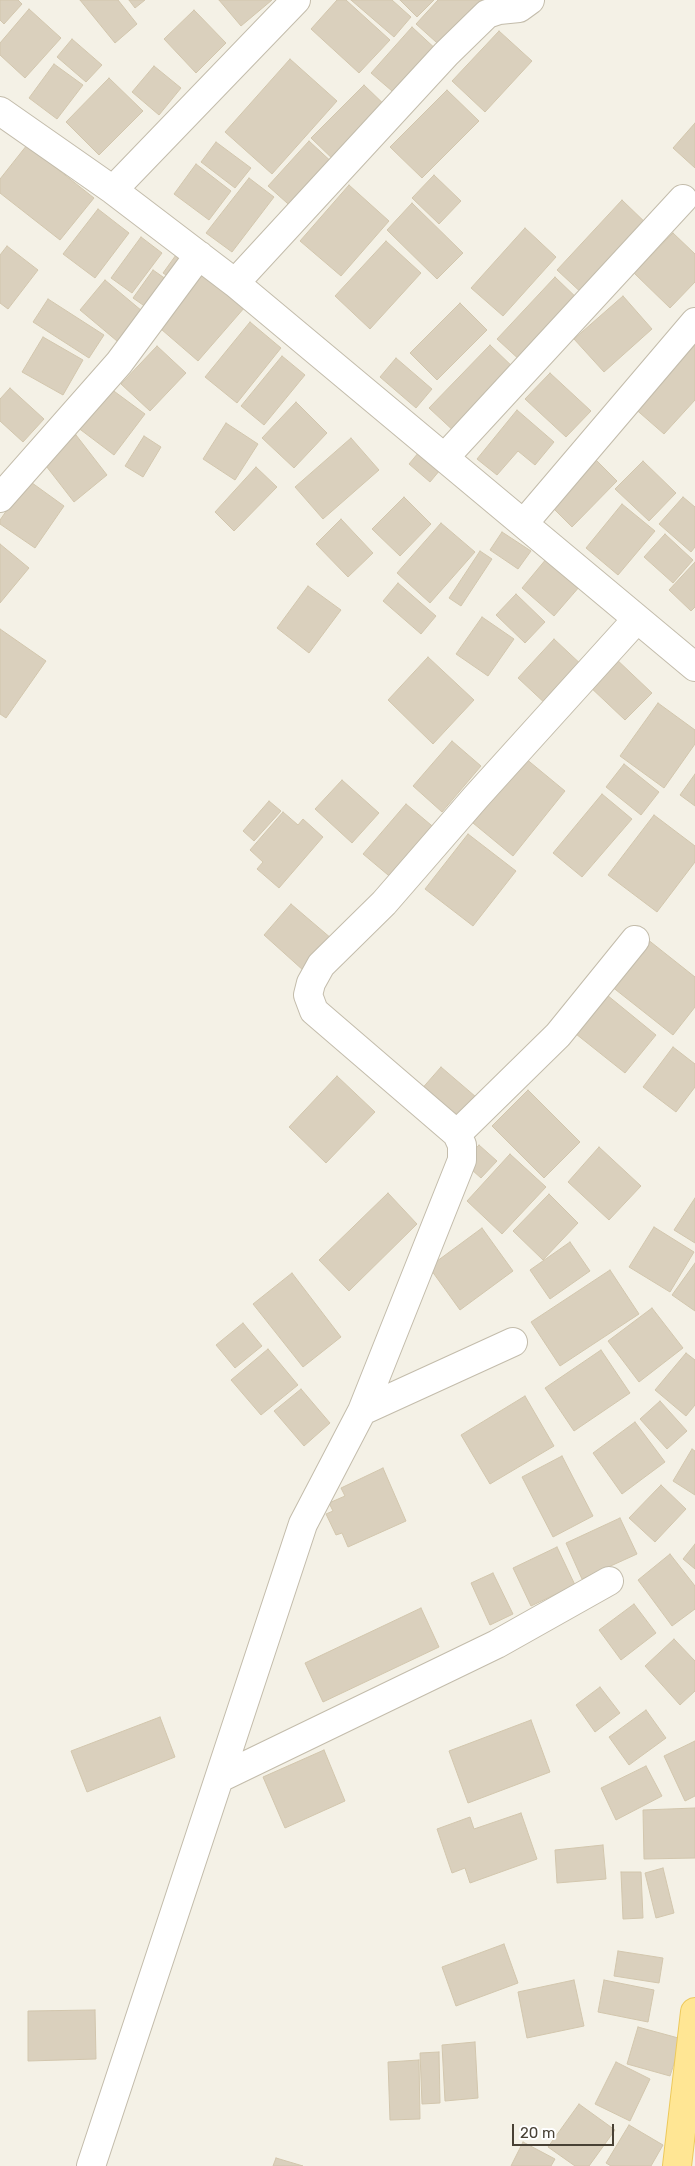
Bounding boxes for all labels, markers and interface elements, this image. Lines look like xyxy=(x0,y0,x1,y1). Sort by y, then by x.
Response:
scale bar xyxy=(515,2114,618,2146)
text: 20 m xyxy=(520,2124,555,2142)

